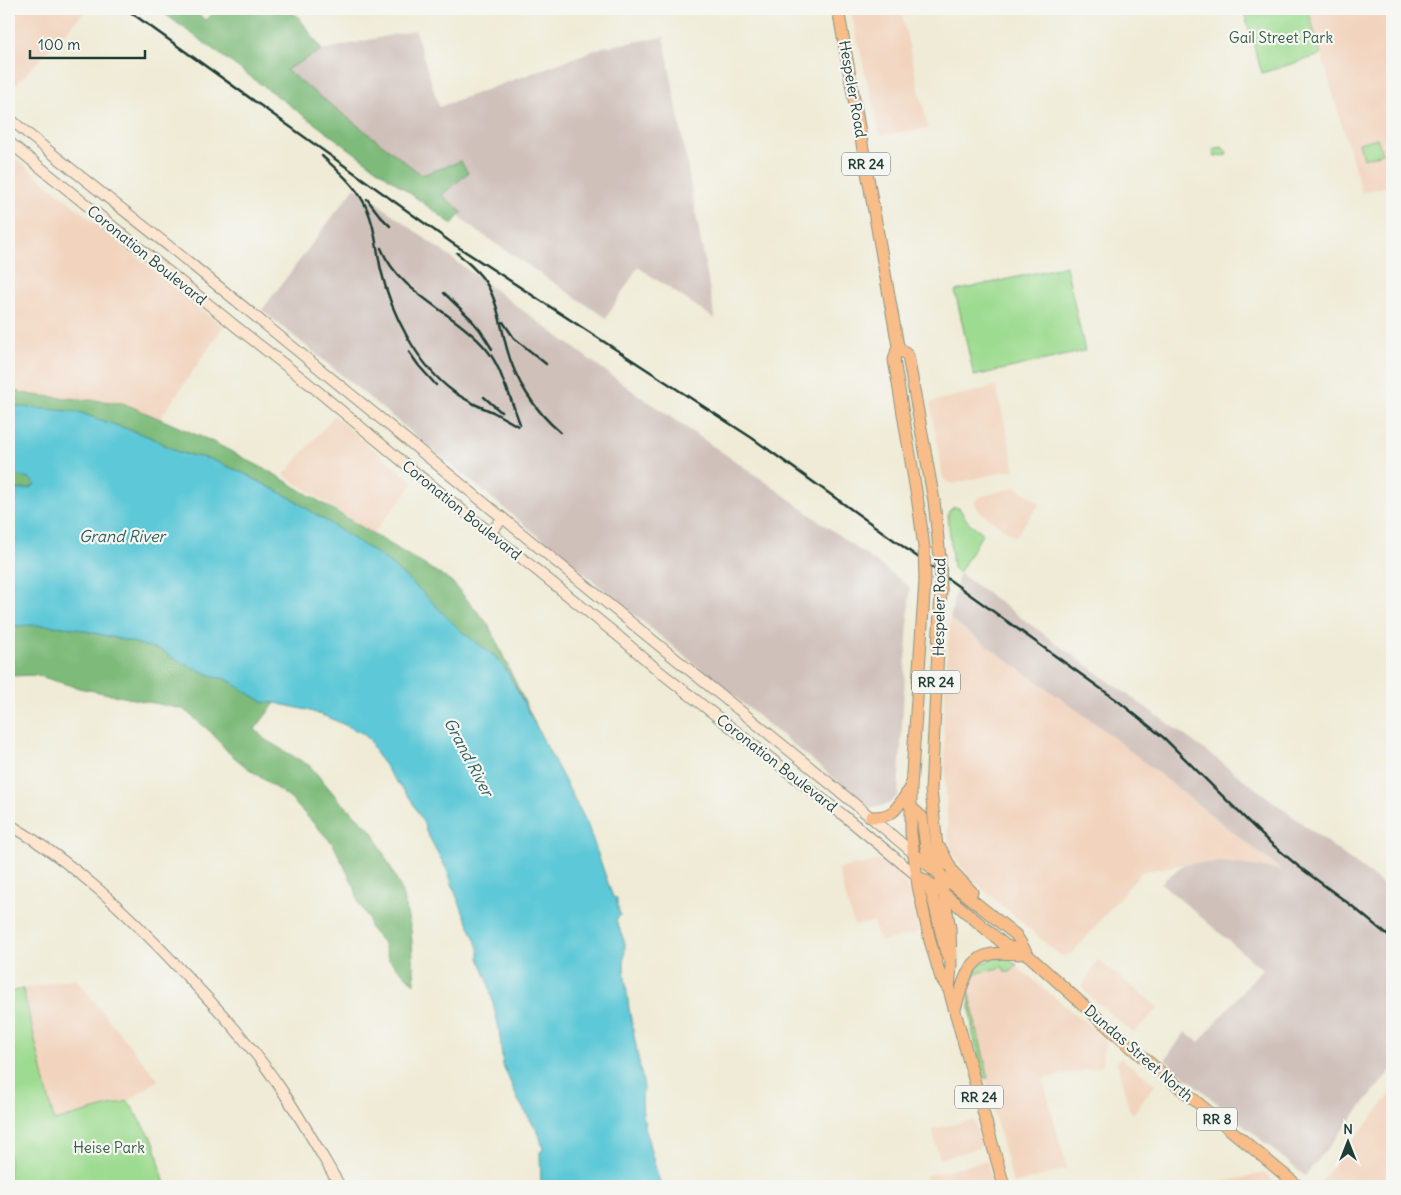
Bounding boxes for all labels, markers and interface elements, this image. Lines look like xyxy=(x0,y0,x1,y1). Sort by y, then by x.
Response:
scale bar xyxy=(30,28,145,60)
park label: Gail Street Park xyxy=(1229,28,1333,47)
text: 100 m xyxy=(38,35,80,54)
street label: Hespeler Road xyxy=(835,39,871,139)
road number: RR 24 xyxy=(842,152,890,175)
street label: Coronation Boulevard xyxy=(84,201,211,309)
street label: Coronation Boulevard xyxy=(399,456,526,564)
water label: Grand River xyxy=(79,526,168,546)
street label: Hespeler Road xyxy=(929,557,949,656)
road number: RR 24 xyxy=(912,670,960,694)
street label: Coronation Boulevard xyxy=(713,710,841,816)
water label: Grand River xyxy=(440,714,499,802)
street label: Dundas Street North xyxy=(1081,1001,1198,1106)
road number: RR 24 xyxy=(955,1086,1003,1108)
road number: RR 8 xyxy=(1197,1108,1237,1130)
north arrow xyxy=(1324,1118,1374,1168)
text: N xyxy=(1343,1120,1353,1138)
park label: Heise Park xyxy=(73,1138,145,1157)

